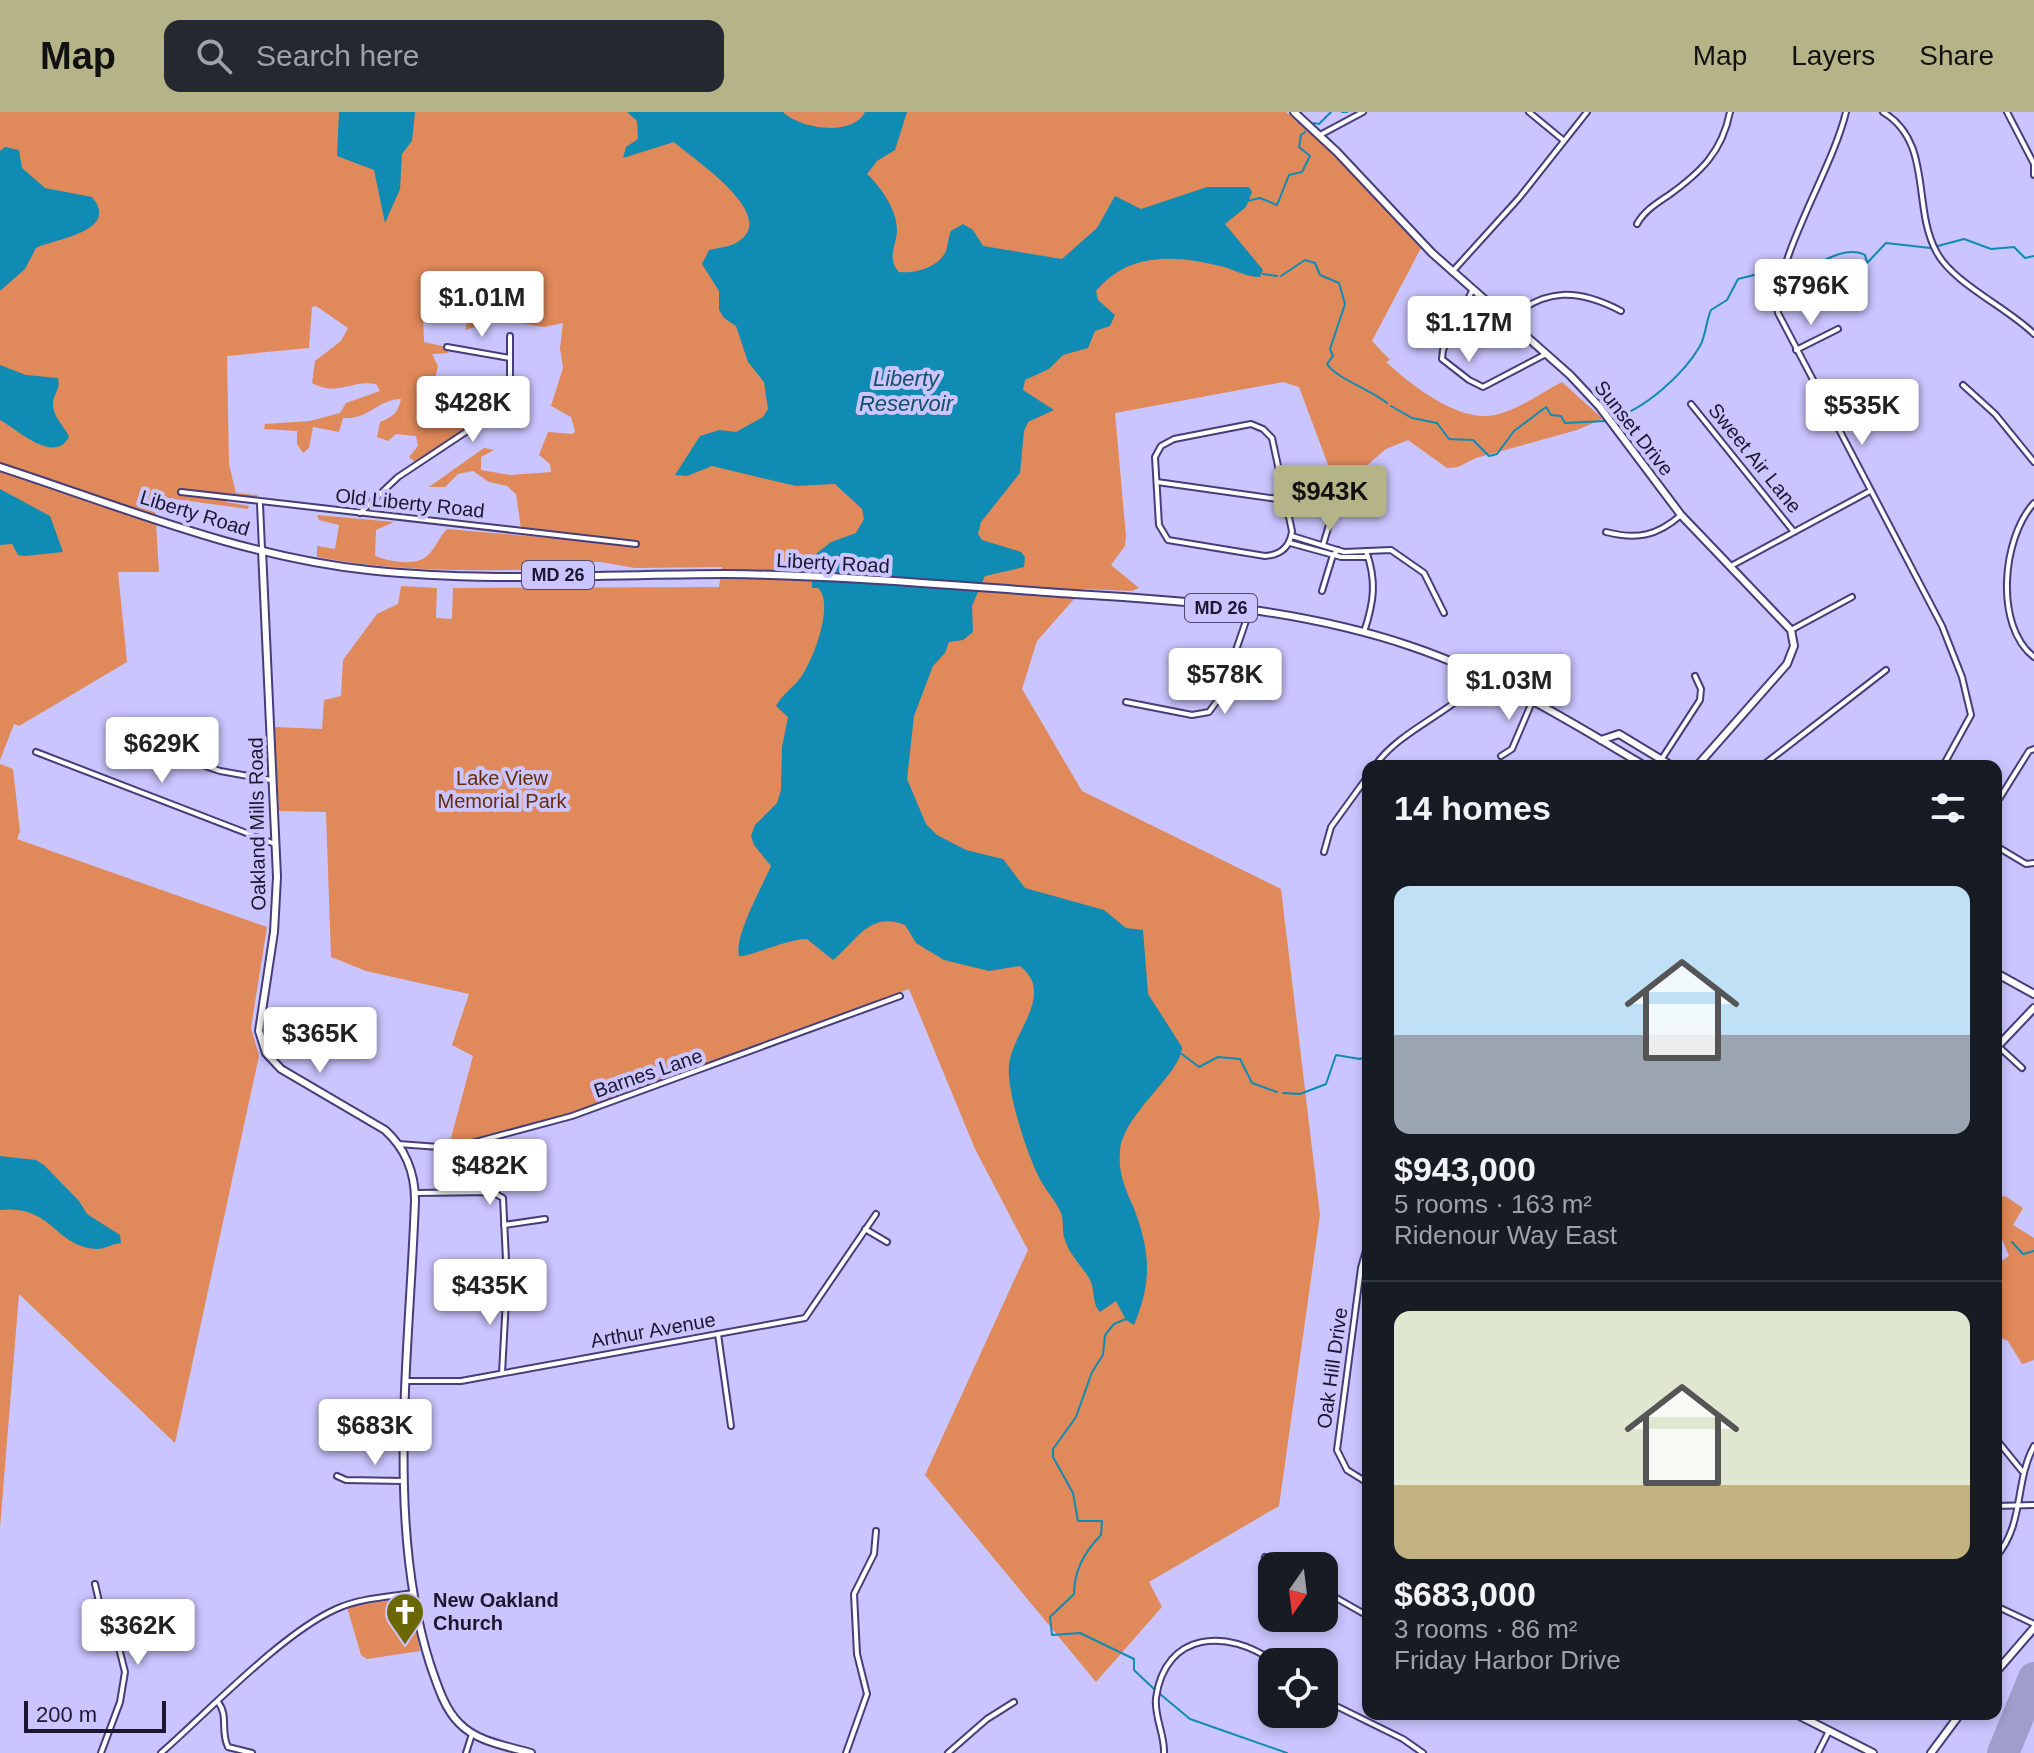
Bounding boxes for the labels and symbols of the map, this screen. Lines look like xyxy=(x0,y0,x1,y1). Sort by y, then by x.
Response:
pin: $796K xyxy=(1755,259,1867,327)
pin: $1.01M xyxy=(417,271,547,339)
pin: $1.17M xyxy=(1404,296,1534,364)
water label: Liberty Reservoir xyxy=(859,366,955,416)
pin: $428K xyxy=(417,376,529,444)
street label: Sunset Drive xyxy=(1590,376,1678,480)
pin: $535K xyxy=(1806,379,1918,447)
street label: Sweet Air Lane xyxy=(1704,399,1806,517)
pin: $943K xyxy=(1274,465,1386,533)
street label: Old Liberty Road xyxy=(334,484,486,522)
street label: Liberty Road xyxy=(138,486,252,540)
street label: Liberty Road xyxy=(776,549,890,577)
road number: MD 26 xyxy=(522,561,594,589)
road number: MD 26 xyxy=(1185,594,1257,622)
pin: $578K xyxy=(1169,648,1281,716)
pin: $1.03M xyxy=(1444,654,1574,722)
pin: $629K xyxy=(106,717,218,785)
street label: Oakland Mills Road xyxy=(244,737,270,911)
park label: Lake View Memorial Park xyxy=(438,767,567,812)
pin: $365K xyxy=(264,1007,376,1075)
street label: Barnes Lane xyxy=(591,1044,705,1102)
pin: $482K xyxy=(434,1139,546,1207)
pin: $435K xyxy=(434,1259,546,1327)
street label: Oak Hill Drive xyxy=(1313,1306,1351,1430)
street label: Arthur Avenue xyxy=(589,1308,717,1352)
pin: $683K xyxy=(319,1399,431,1467)
north arrow xyxy=(1258,1552,1338,1632)
place label: New Oakland Church xyxy=(433,1589,559,1634)
church icon: New Oakland Church xyxy=(384,1591,426,1646)
pin: $362K xyxy=(82,1599,194,1667)
scale bar xyxy=(24,1697,166,1733)

